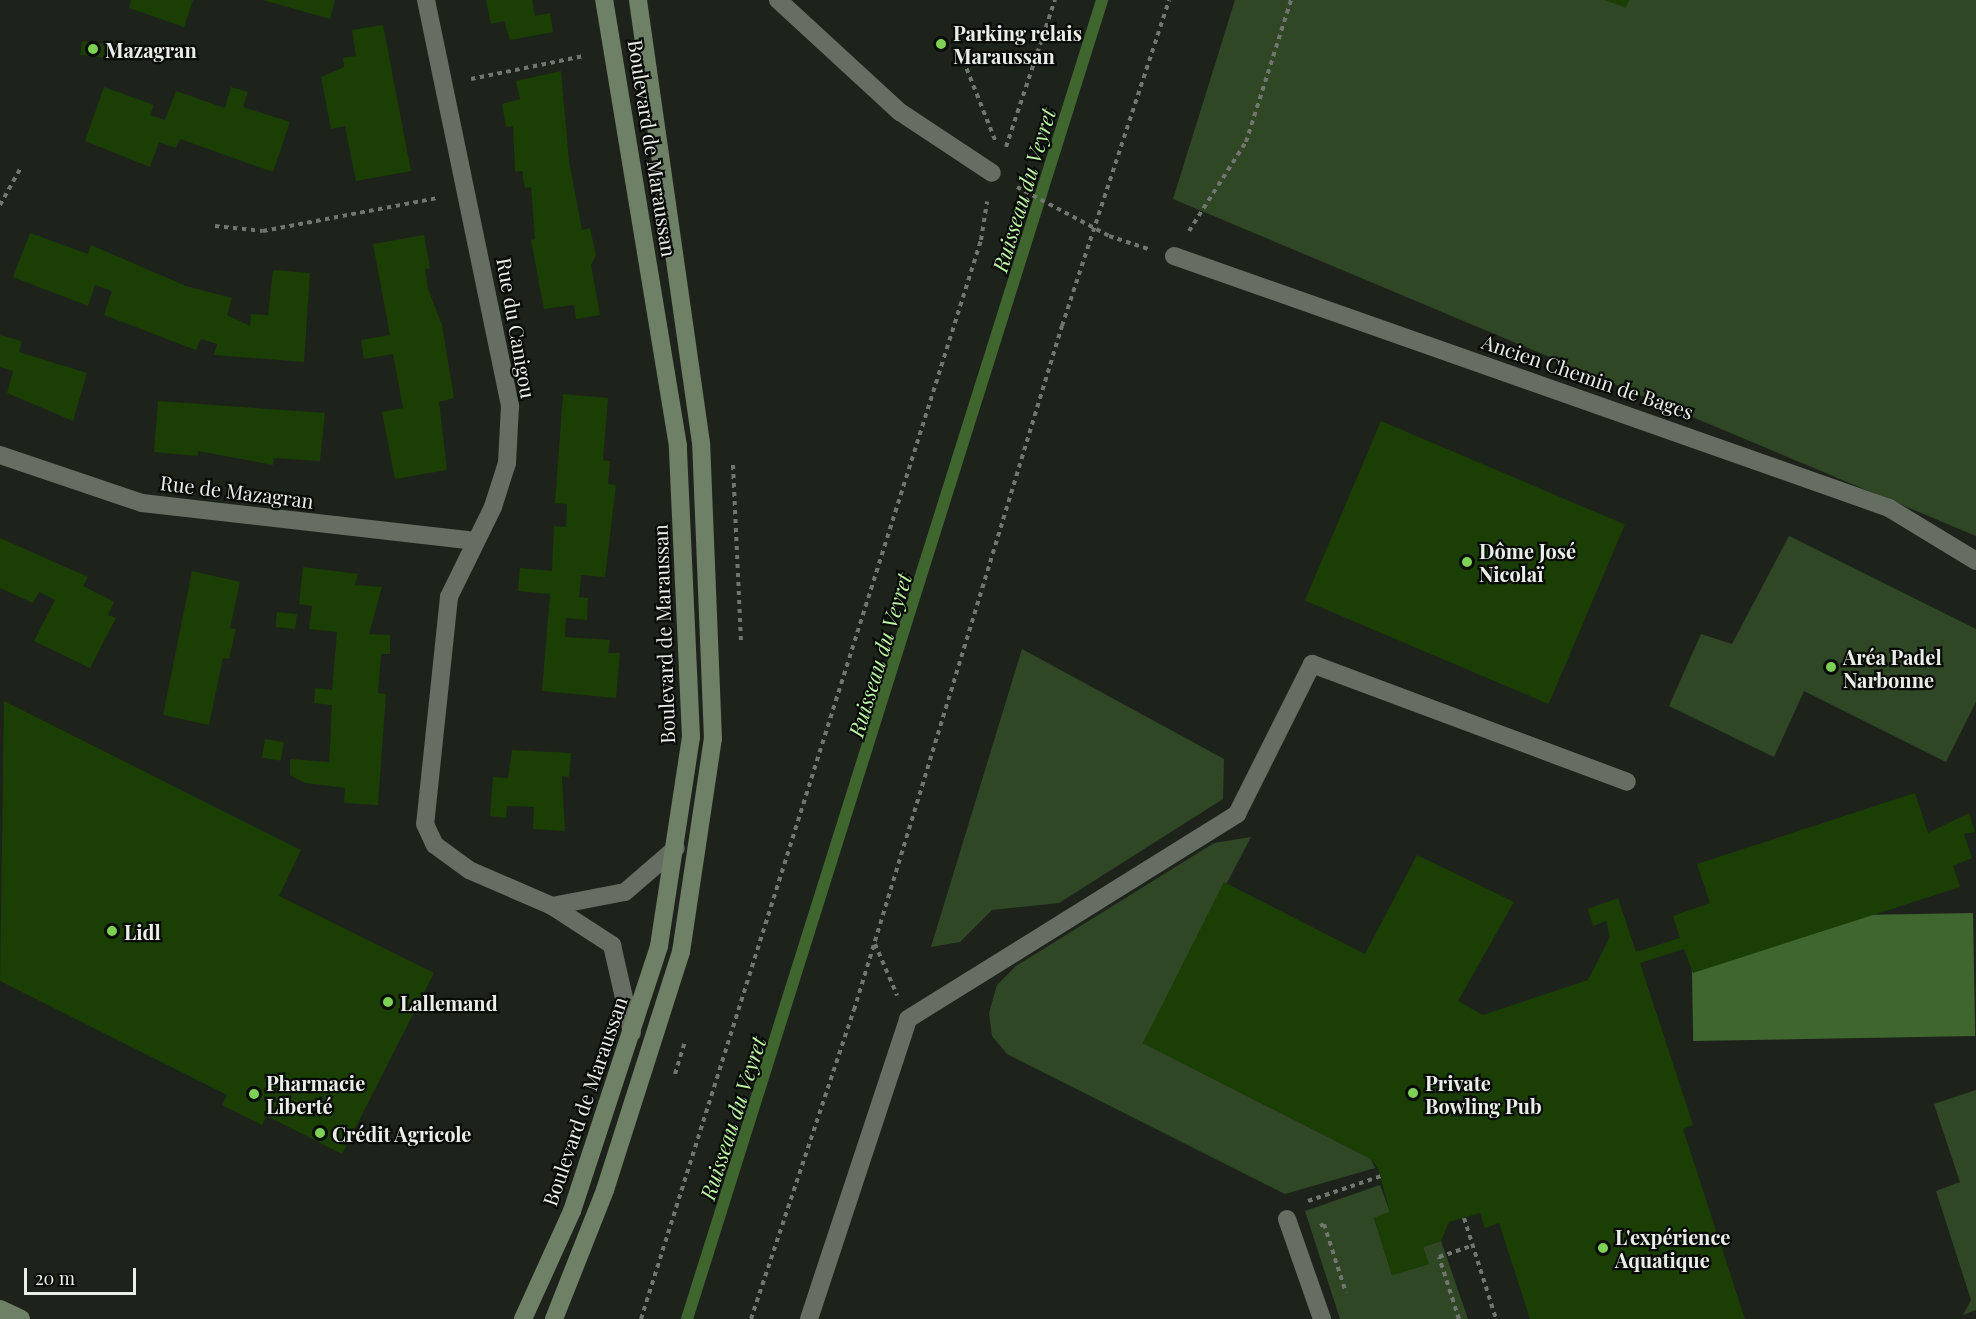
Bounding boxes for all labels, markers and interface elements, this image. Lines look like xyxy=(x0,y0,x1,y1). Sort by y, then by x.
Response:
place label: Parking relais Maraussan xyxy=(953,20,1082,67)
place label: Mazagran xyxy=(105,37,197,61)
marker: Parking relais Maraussan xyxy=(934,37,948,51)
street label: Boulevard de Maraussan xyxy=(624,38,682,258)
marker: Mazagran xyxy=(86,42,100,56)
water label: Ruisseau du Veyret xyxy=(986,105,1060,275)
street label: Rue du Canigou xyxy=(493,256,541,400)
street label: Ancien Chemin de Bages xyxy=(1479,329,1697,423)
street label: Rue de Mazagran xyxy=(159,470,315,512)
street label: Boulevard de Maraussan xyxy=(647,524,679,744)
place label: Dôme José Nicolaï xyxy=(1479,538,1576,585)
marker: Dôme José Nicolaï xyxy=(1460,555,1474,569)
water label: Ruisseau du Veyret xyxy=(842,570,916,740)
place label: Aréa Padel Narbonne xyxy=(1843,644,1942,691)
marker: Aréa Padel Narbonne xyxy=(1824,660,1838,674)
place label: Lidl xyxy=(124,919,161,943)
marker: Lidl xyxy=(105,924,119,938)
place label: Lallemand xyxy=(400,990,498,1014)
street label: Boulevard de Maraussan xyxy=(537,993,631,1209)
marker: Lallemand xyxy=(381,995,395,1009)
water label: Ruisseau du Veyret xyxy=(694,1033,770,1203)
place label: Pharmacie Liberté xyxy=(266,1070,365,1117)
place label: Private Bowling Pub xyxy=(1425,1070,1542,1117)
marker: Private Bowling Pub xyxy=(1406,1086,1420,1100)
marker: Pharmacie Liberté xyxy=(247,1087,261,1101)
place label: Crédit Agricole xyxy=(332,1121,472,1145)
marker: Crédit Agricole xyxy=(313,1126,327,1140)
place label: L'expérience Aquatique xyxy=(1615,1224,1730,1271)
marker: L'expérience Aquatique xyxy=(1596,1241,1610,1255)
scale bar xyxy=(27,1256,140,1294)
text: 20 m xyxy=(35,1266,75,1290)

